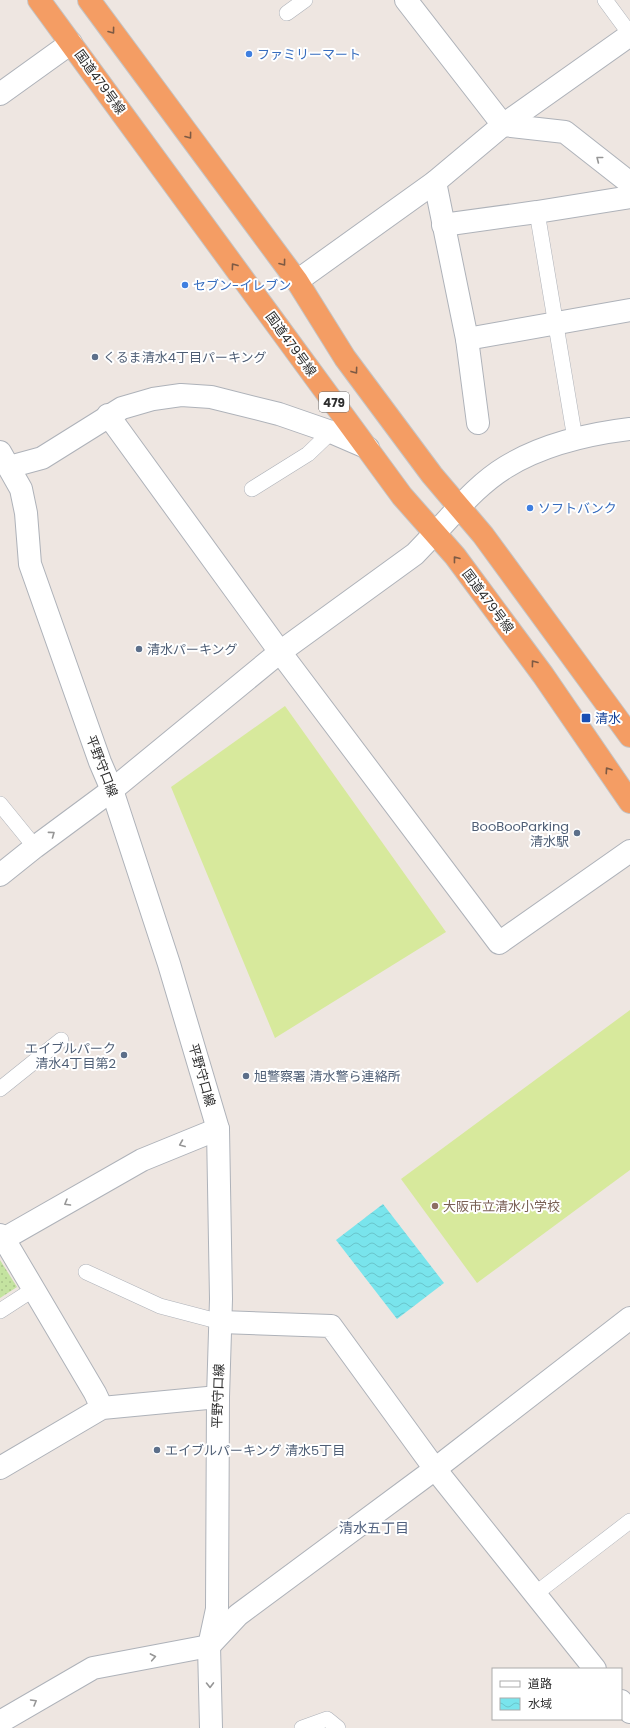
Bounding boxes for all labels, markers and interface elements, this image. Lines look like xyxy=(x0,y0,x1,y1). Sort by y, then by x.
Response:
one-way arrow xyxy=(107,27,114,34)
place label: ファミリーマート xyxy=(257,45,361,64)
street label: 国道479号線 xyxy=(70,46,130,118)
marker: ファミリーマート xyxy=(244,49,254,59)
one-way arrow xyxy=(184,131,191,138)
one-way arrow xyxy=(597,157,604,164)
one-way arrow xyxy=(278,258,285,265)
one-way arrow xyxy=(231,263,239,270)
place label: セブン-イレブン xyxy=(193,276,291,295)
marker: セブン-イレブン xyxy=(180,280,190,290)
street label: 国道479号線 xyxy=(261,308,321,380)
place label: くるま清水4丁目パーキング xyxy=(103,348,267,367)
marker: くるま清水4丁目パーキング xyxy=(90,352,100,362)
one-way arrow xyxy=(350,367,357,374)
road number: 479 xyxy=(319,392,349,412)
place label: ソフトバンク xyxy=(538,499,617,518)
marker: ソフトバンク xyxy=(525,503,535,513)
one-way arrow xyxy=(454,556,461,563)
street label: 国道479号線 xyxy=(458,565,518,637)
place label: 清水パーキング xyxy=(147,640,238,659)
marker: 清水パーキング xyxy=(134,644,144,654)
one-way arrow xyxy=(532,661,539,668)
place label: 清水 xyxy=(595,709,621,728)
marker: 清水 xyxy=(580,712,592,724)
street label: 平野守口線 xyxy=(81,732,123,800)
one-way arrow xyxy=(605,767,613,774)
place label: BooBooParking 清水駅 xyxy=(472,817,569,851)
marker: BooBooParking 清水駅 xyxy=(572,828,582,838)
one-way arrow xyxy=(48,832,55,839)
place label: エイブルパーク 清水4丁目第2 xyxy=(25,1039,116,1073)
street label: 平野守口線 xyxy=(184,1041,220,1109)
marker: エイブルパーク 清水4丁目第2 xyxy=(119,1050,129,1060)
place label: 旭警察署 清水警ら連絡所 xyxy=(254,1067,400,1086)
marker: 旭警察署 清水警ら連絡所 xyxy=(241,1071,251,1081)
one-way arrow xyxy=(179,1139,186,1147)
place label: 大阪市立清水小学校 xyxy=(443,1197,560,1216)
one-way arrow xyxy=(64,1199,71,1206)
marker: 大阪市立清水小学校 xyxy=(430,1201,440,1211)
street label: 平野守口線 xyxy=(207,1363,229,1429)
place label: エイブルパーキング 清水5丁目 xyxy=(165,1441,345,1460)
marker: エイブルパーキング 清水5丁目 xyxy=(152,1445,162,1455)
district label: 清水五丁目 xyxy=(339,1518,409,1538)
one-way arrow xyxy=(150,1653,156,1661)
legend xyxy=(492,1668,622,1720)
text: 道路 xyxy=(528,1675,552,1692)
one-way arrow xyxy=(206,1682,214,1688)
text: 水域 xyxy=(528,1695,552,1712)
one-way arrow xyxy=(30,1700,37,1707)

